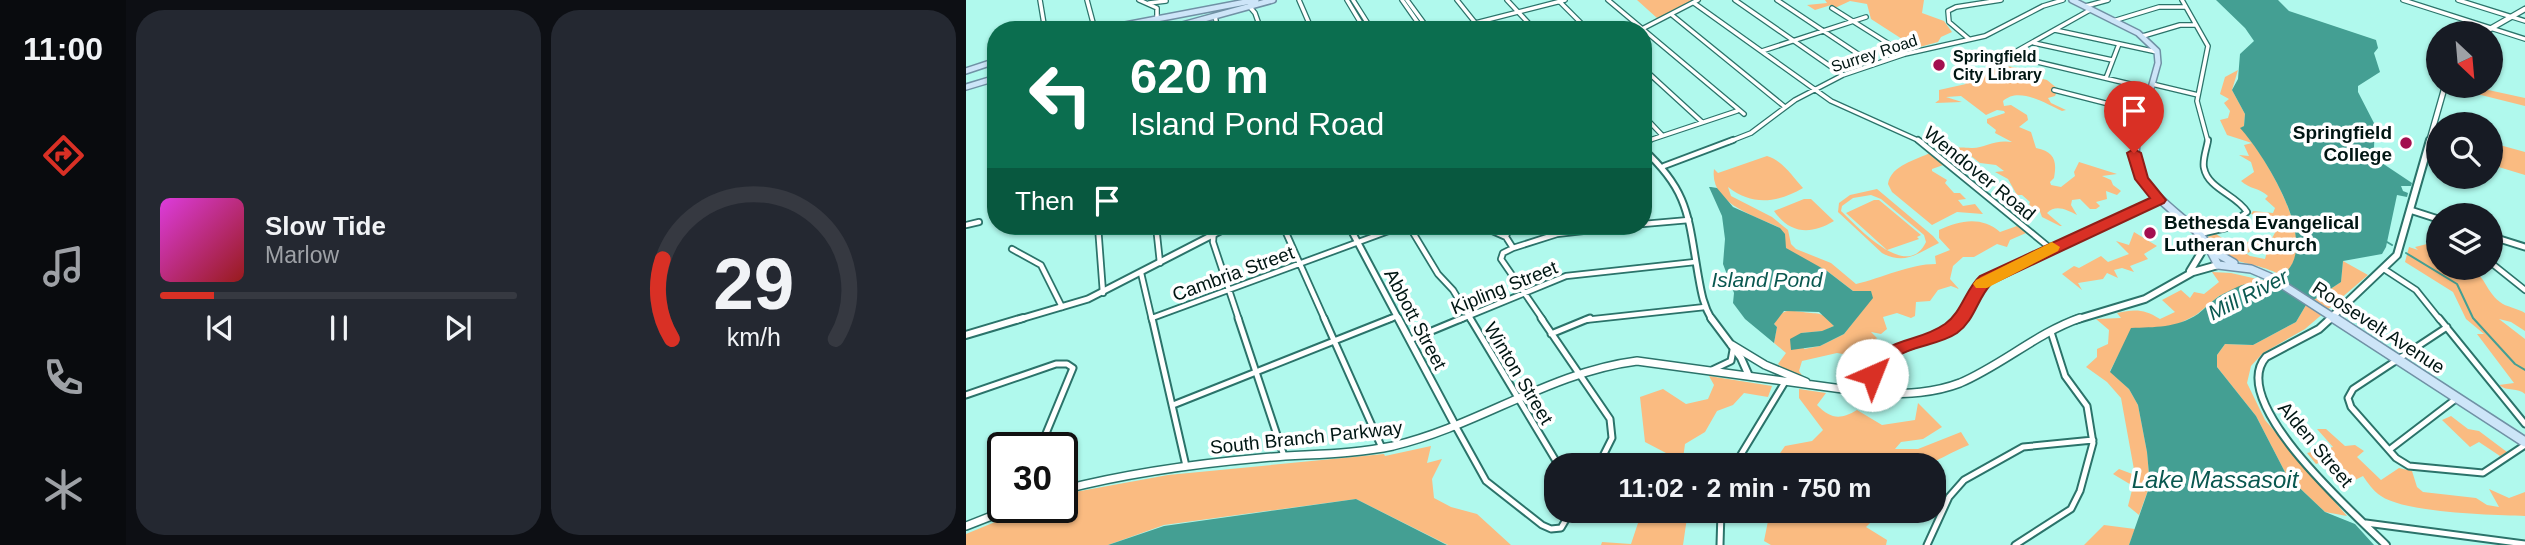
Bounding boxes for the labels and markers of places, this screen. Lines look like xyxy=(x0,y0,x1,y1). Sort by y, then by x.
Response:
place label: Springfield City Library xyxy=(1953,48,2042,83)
marker: Springfield City Library xyxy=(1931,57,1947,73)
pin xyxy=(2104,81,2164,153)
place label: Springfield College xyxy=(2293,122,2392,165)
marker: Springfield College xyxy=(2398,135,2414,151)
place label: Bethesda Evangelical Lutheran Church xyxy=(2164,212,2359,255)
marker: Bethesda Evangelical Lutheran Church xyxy=(2142,225,2158,241)

